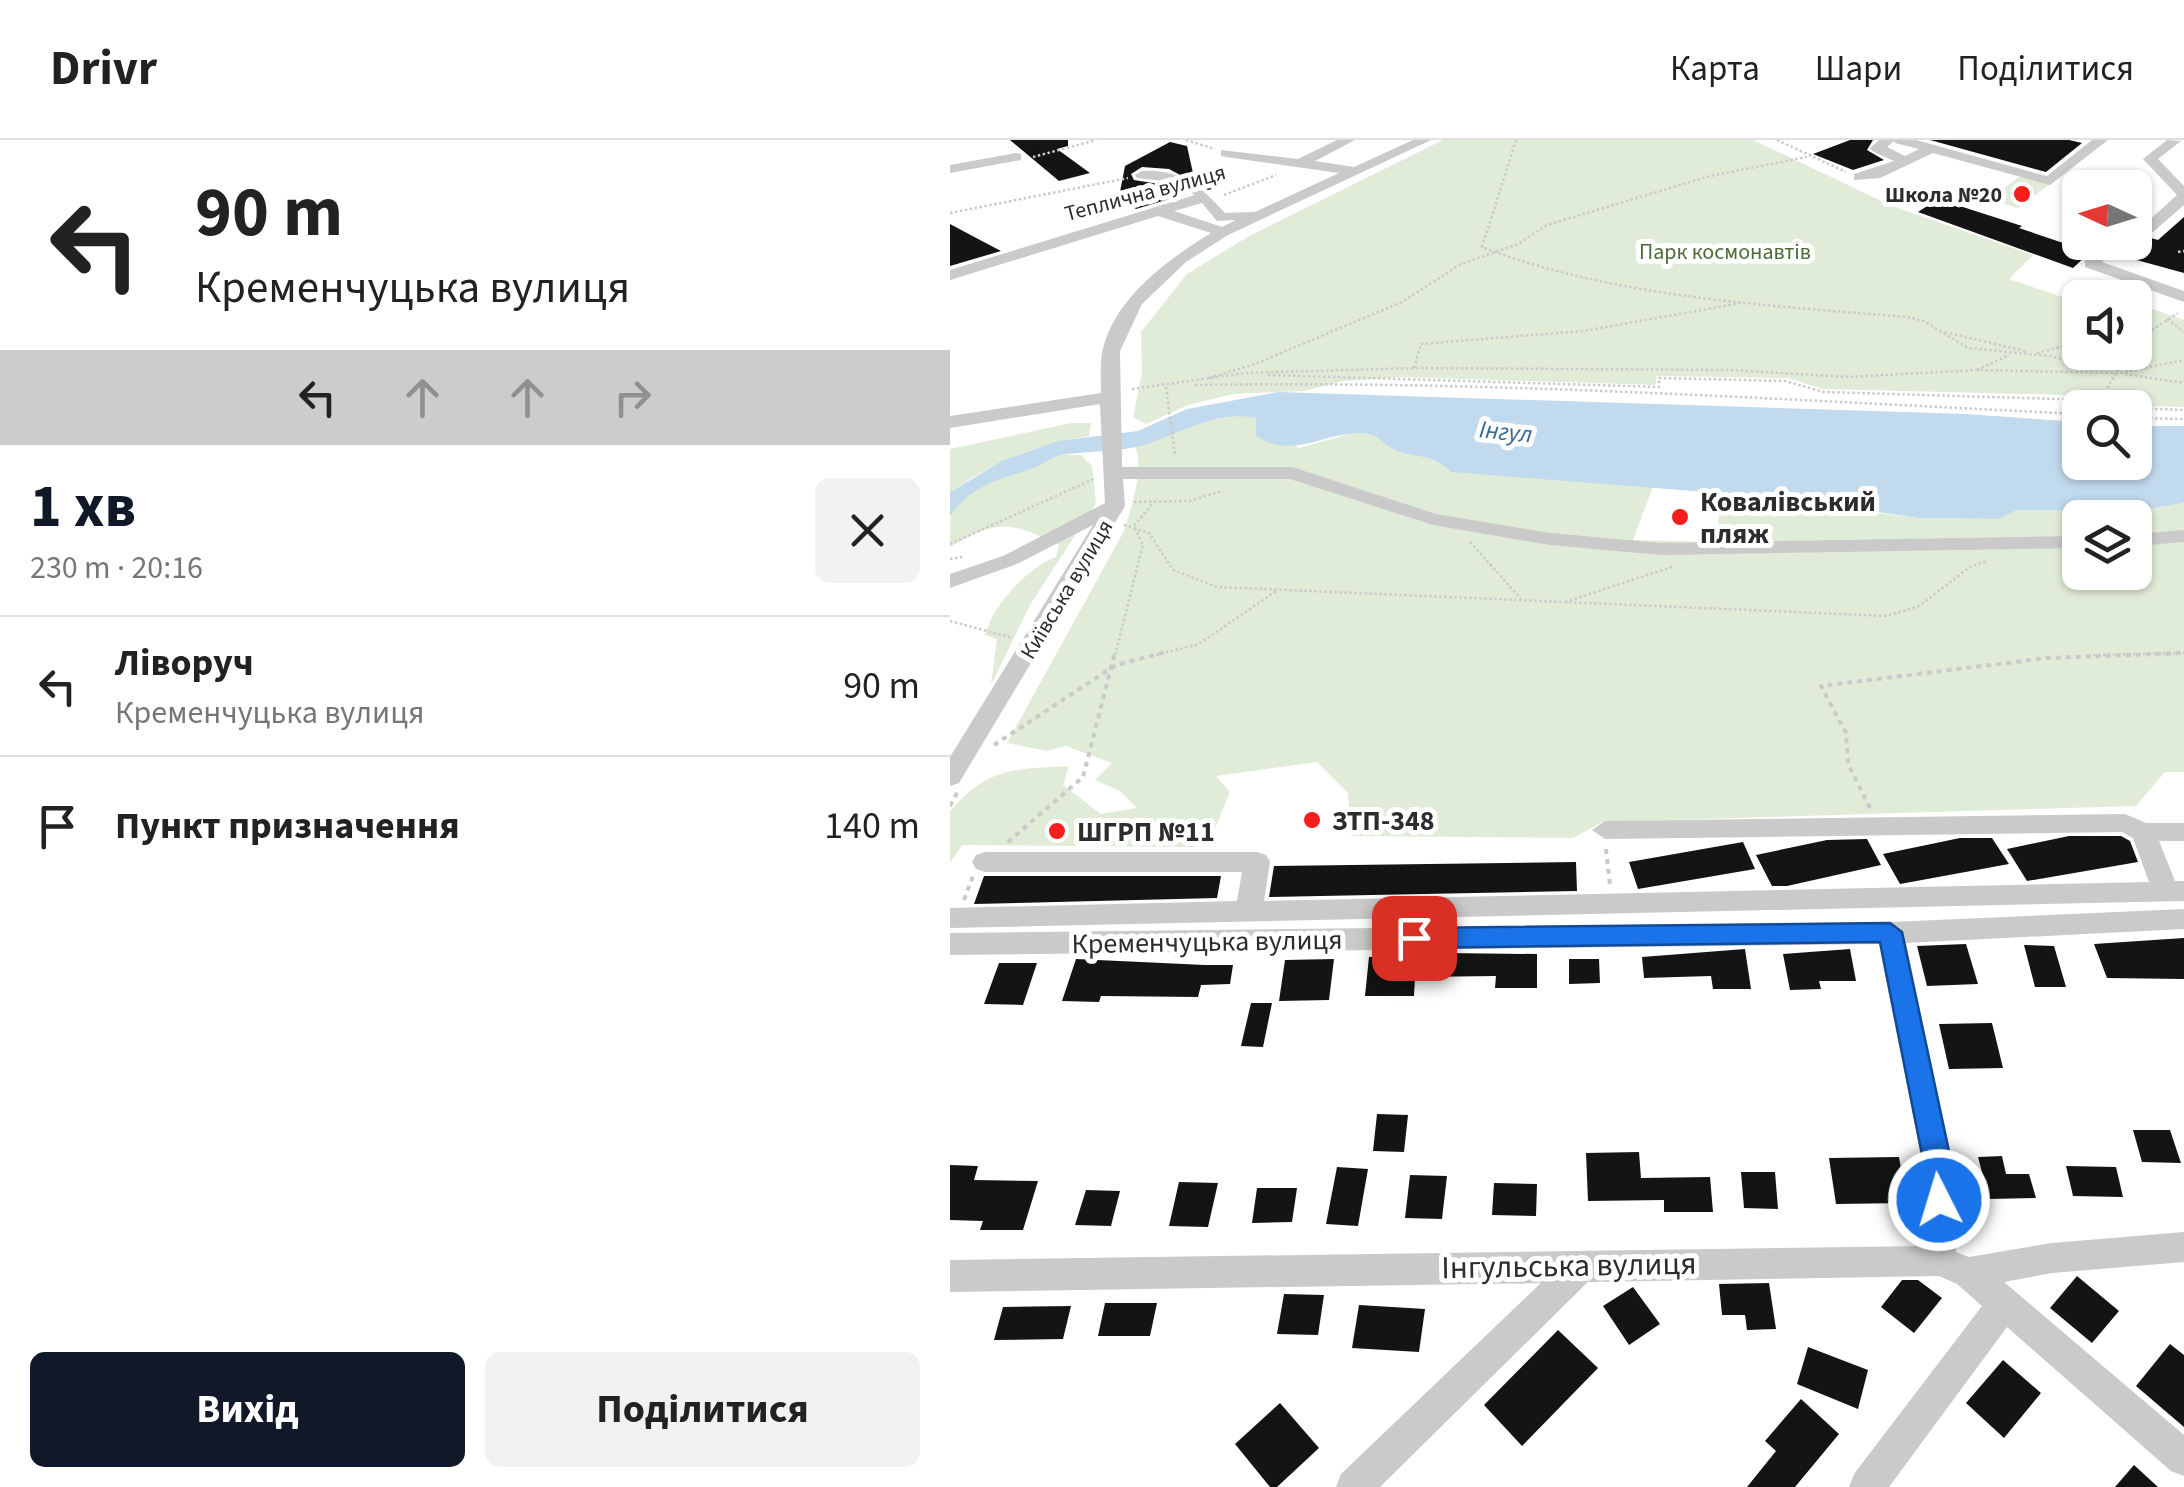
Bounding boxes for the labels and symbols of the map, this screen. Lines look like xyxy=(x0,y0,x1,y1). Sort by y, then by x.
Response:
street label: Теплична вулиця xyxy=(1061,156,1229,230)
north arrow xyxy=(2062,170,2152,260)
place label: Школа №20 xyxy=(1885,179,2002,211)
marker: Школа №20 xyxy=(2011,183,2033,205)
park label: Парк космонавтів xyxy=(1639,236,1811,268)
water label: Інгул xyxy=(1477,411,1534,453)
place label: Ковалівський пляж xyxy=(1700,482,1876,554)
marker: Ковалівський пляж xyxy=(1669,506,1691,528)
street label: Київська вулиця xyxy=(1013,514,1121,665)
place label: ЗТП-348 xyxy=(1332,801,1435,841)
marker: ЗТП-348 xyxy=(1301,809,1323,831)
place label: ШГРП №11 xyxy=(1077,812,1215,852)
marker: ШГРП №11 xyxy=(1046,820,1068,842)
pin xyxy=(1372,896,1457,981)
street label: Кременчуцька вулиця xyxy=(1071,920,1343,964)
position arrow xyxy=(1887,1148,1991,1252)
street label: Інгульська вулиця xyxy=(1441,1241,1697,1291)

